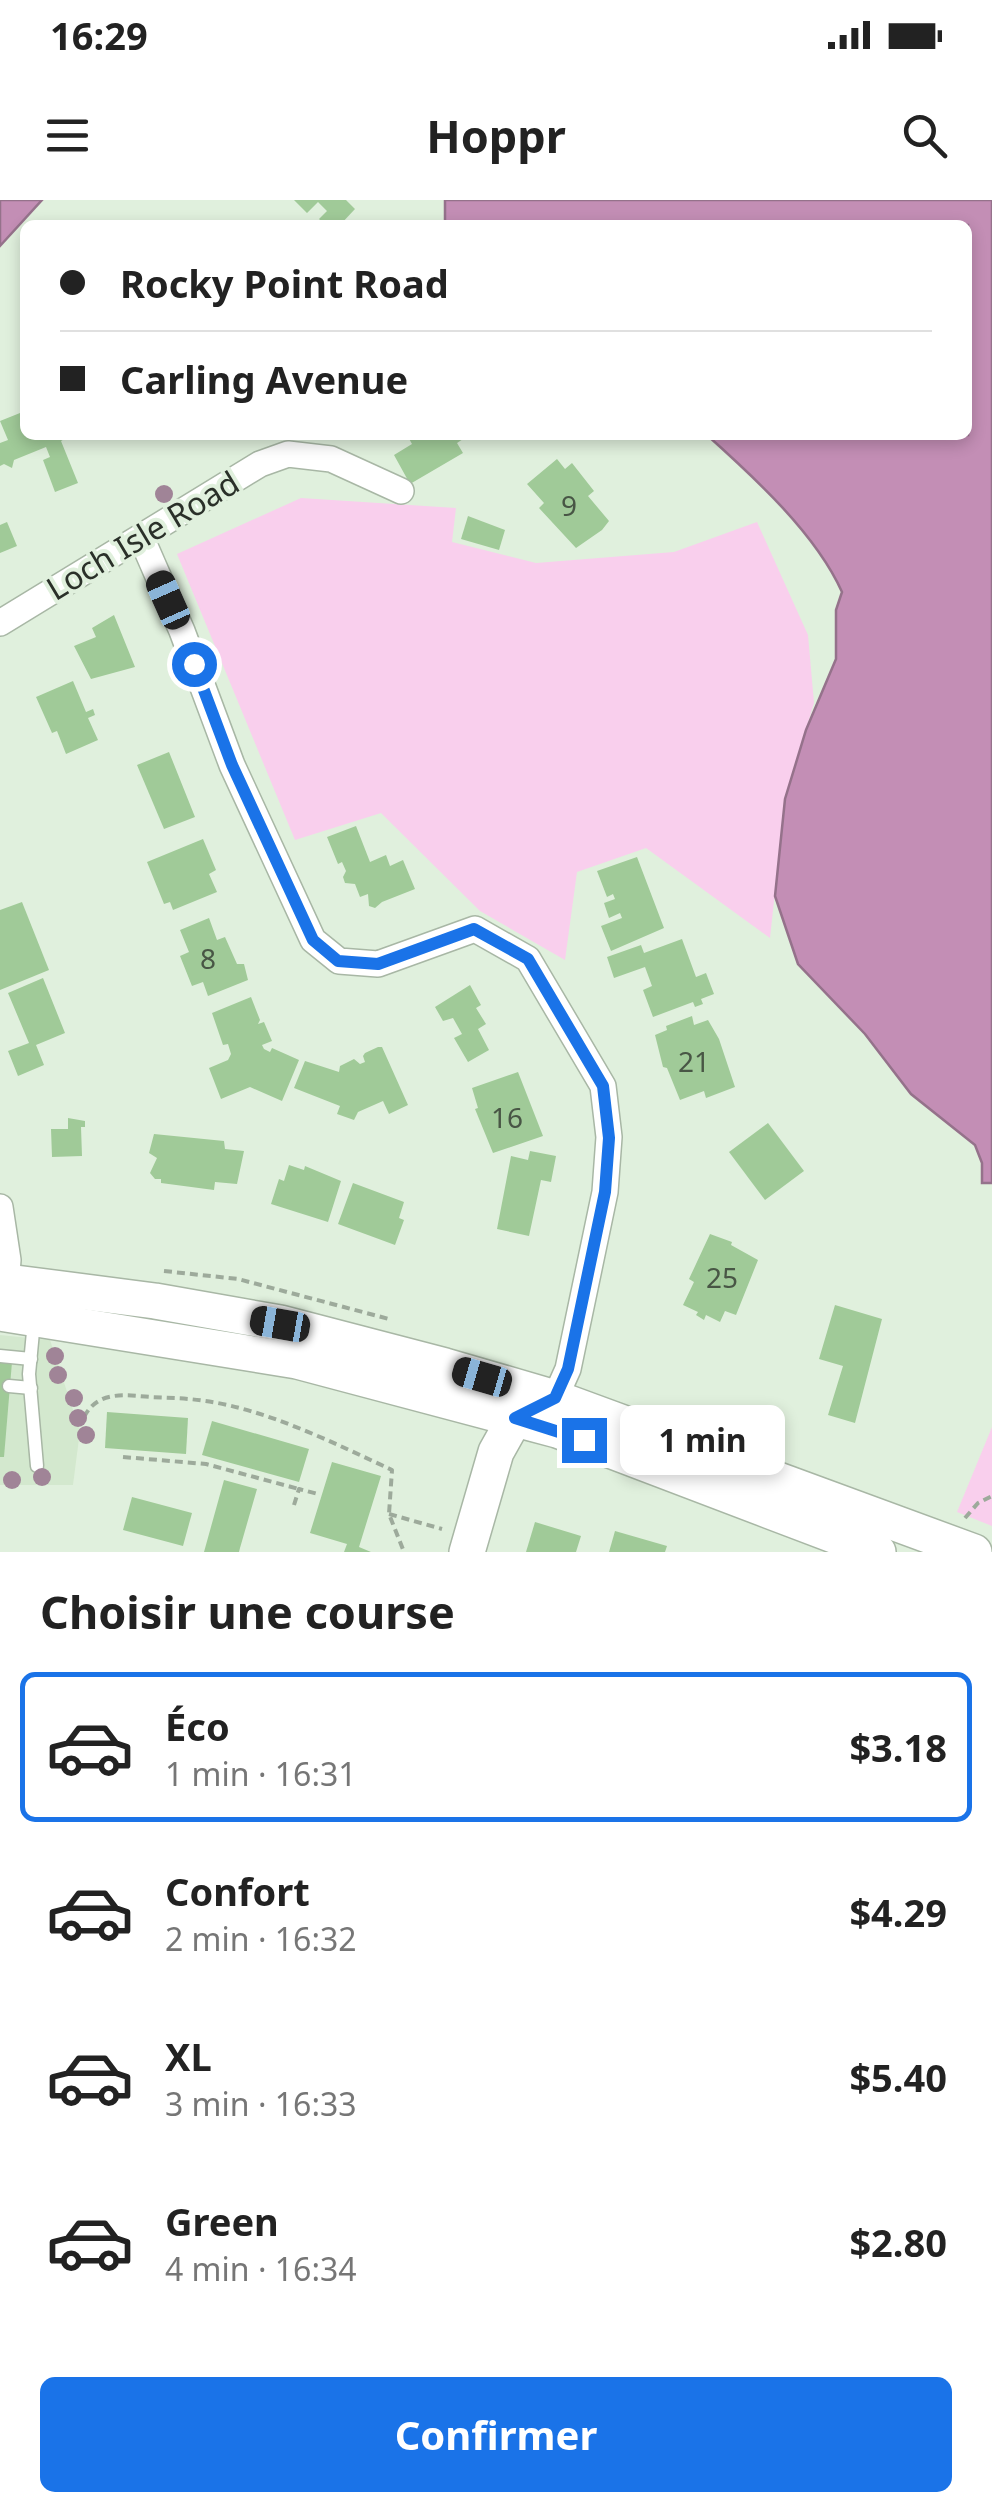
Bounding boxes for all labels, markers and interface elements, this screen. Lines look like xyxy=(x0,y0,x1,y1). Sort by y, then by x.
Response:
text: 16:29 xyxy=(50,9,148,61)
text: Hoppr xyxy=(426,105,566,166)
icon: menu xyxy=(40,108,95,163)
icon: search xyxy=(897,108,952,163)
text: Rocky Point Road xyxy=(120,257,449,309)
text: Carling Avenue xyxy=(120,353,408,405)
street label: Loch Isle Road xyxy=(38,460,246,609)
house number: 9 xyxy=(561,486,577,524)
car xyxy=(142,566,194,634)
route start xyxy=(172,642,217,687)
house number: 8 xyxy=(200,939,216,977)
house number: 21 xyxy=(678,1042,710,1080)
house number: 16 xyxy=(491,1098,523,1136)
house number: 25 xyxy=(706,1258,738,1296)
car xyxy=(248,1304,312,1344)
car xyxy=(449,1354,515,1400)
callout: 1 min xyxy=(619,1405,784,1475)
route end xyxy=(562,1418,607,1463)
text: 1 min xyxy=(658,1418,747,1461)
text: Choisir une course xyxy=(40,1581,455,1642)
text: Éco xyxy=(165,1700,230,1752)
icon: car xyxy=(45,1702,135,1792)
text: $3.18 xyxy=(849,1721,947,1773)
text: 1 min · 16:31 xyxy=(165,1752,357,1795)
text: Confort xyxy=(165,1865,310,1917)
icon: car xyxy=(45,1867,135,1957)
text: $4.29 xyxy=(849,1886,947,1938)
text: 2 min · 16:32 xyxy=(165,1917,357,1960)
text: XL xyxy=(165,2030,212,2082)
icon: car xyxy=(45,2032,135,2122)
text: $5.40 xyxy=(849,2051,947,2103)
text: 3 min · 16:33 xyxy=(165,2082,357,2125)
text: Green xyxy=(165,2195,279,2247)
icon: car xyxy=(45,2197,135,2287)
text: $2.80 xyxy=(849,2216,947,2268)
text: 4 min · 16:34 xyxy=(165,2247,357,2290)
button: Confirmer xyxy=(40,2377,952,2492)

